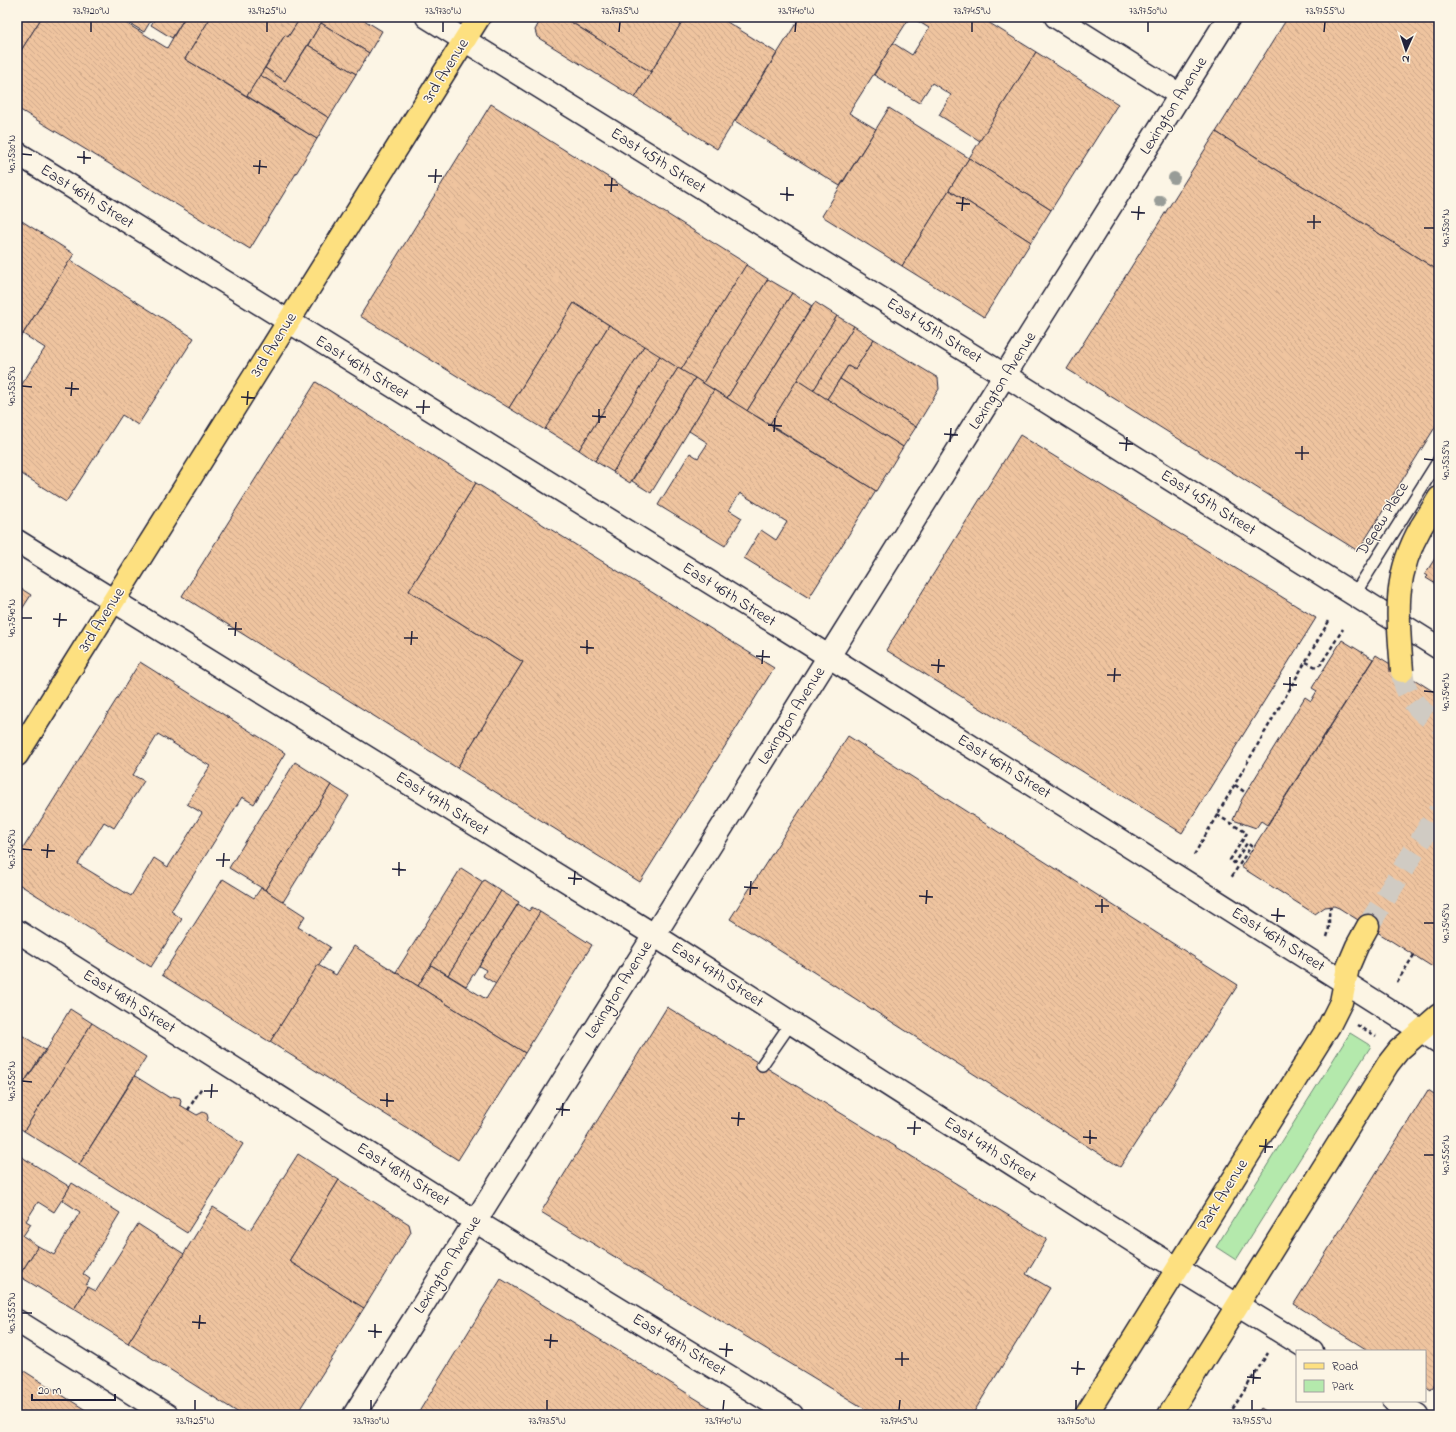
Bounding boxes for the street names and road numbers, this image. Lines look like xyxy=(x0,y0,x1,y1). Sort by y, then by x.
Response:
street label: 3rd Avenue xyxy=(417,33,476,108)
street label: Lexington Avenue xyxy=(1134,52,1214,160)
street label: East 45th Street xyxy=(605,122,711,200)
street label: East 46th Street xyxy=(35,159,139,236)
street label: East 45th Street xyxy=(881,292,987,370)
street label: 3rd Avenue xyxy=(245,307,304,382)
street label: Lexington Avenue xyxy=(963,327,1043,435)
street label: East 46th Street xyxy=(310,330,414,407)
street label: East 45th Street xyxy=(1155,464,1261,542)
street label: Depew Place xyxy=(1350,477,1416,561)
street label: East 46th Street xyxy=(677,557,781,634)
street label: 3rd Avenue xyxy=(73,582,132,657)
street label: Lexington Avenue xyxy=(752,662,832,770)
street label: East 46th Street xyxy=(952,729,1056,806)
street label: East 47th Street xyxy=(391,766,494,843)
street label: East 46th Street xyxy=(1226,902,1330,979)
street label: Lexington Avenue xyxy=(579,936,659,1044)
street label: East 47th Street xyxy=(666,936,769,1014)
street label: East 48th Street xyxy=(78,964,181,1041)
street label: East 47th Street xyxy=(939,1111,1042,1189)
street label: East 48th Street xyxy=(352,1137,455,1214)
street label: Park Avenue xyxy=(1191,1154,1255,1236)
street label: Lexington Avenue xyxy=(408,1211,488,1319)
street label: East 48th Street xyxy=(627,1307,731,1383)

